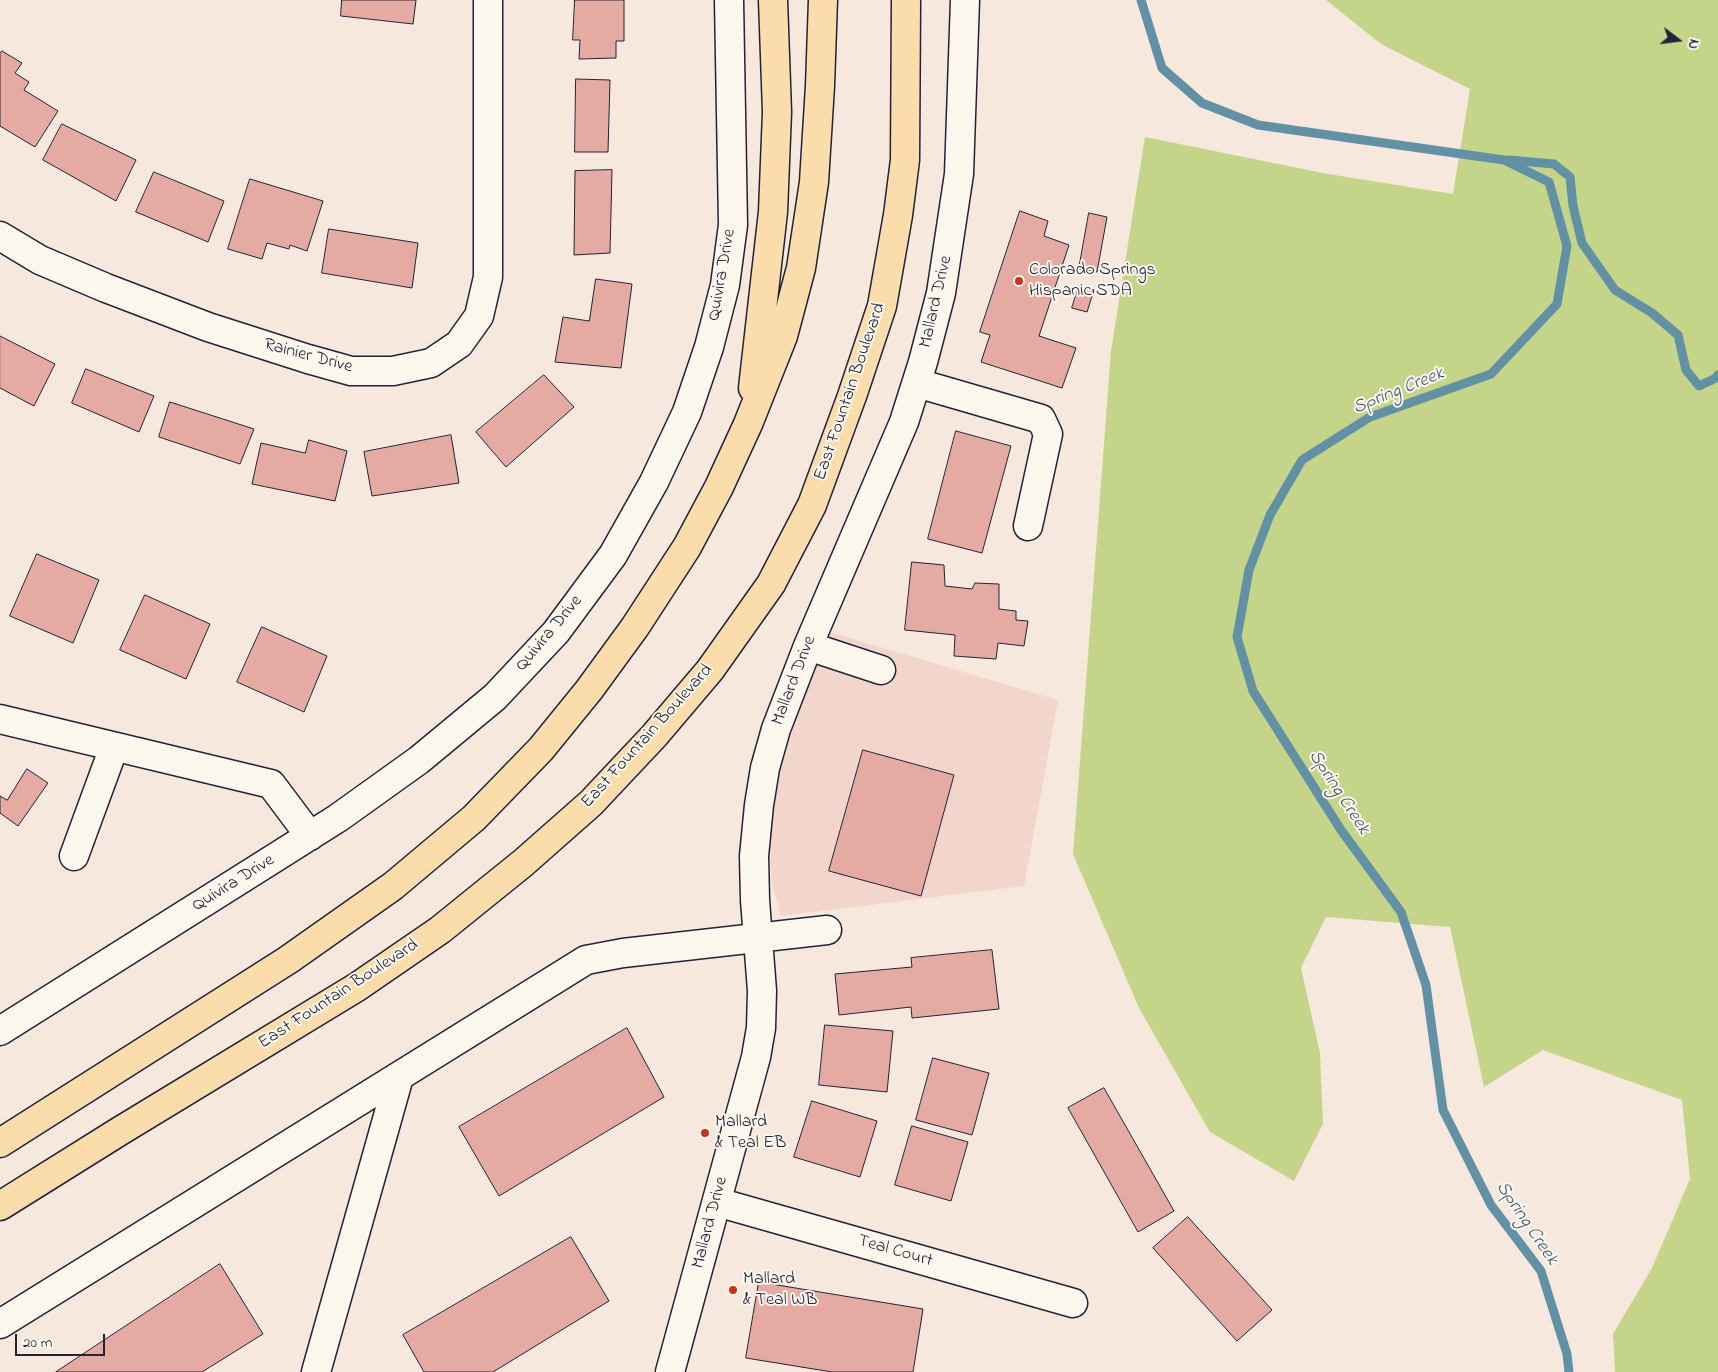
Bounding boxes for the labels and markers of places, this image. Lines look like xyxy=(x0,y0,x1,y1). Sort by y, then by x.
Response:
place label: Colorado Springs Hispanic SDA xyxy=(1029,260,1156,302)
marker: Colorado Springs Hispanic SDA xyxy=(1013,275,1025,287)
place label: Mallard & Teal EB xyxy=(715,1112,786,1154)
marker: Mallard & Teal EB xyxy=(699,1127,711,1139)
place label: Mallard & Teal WB xyxy=(743,1269,817,1312)
marker: Mallard & Teal WB xyxy=(727,1284,739,1296)

